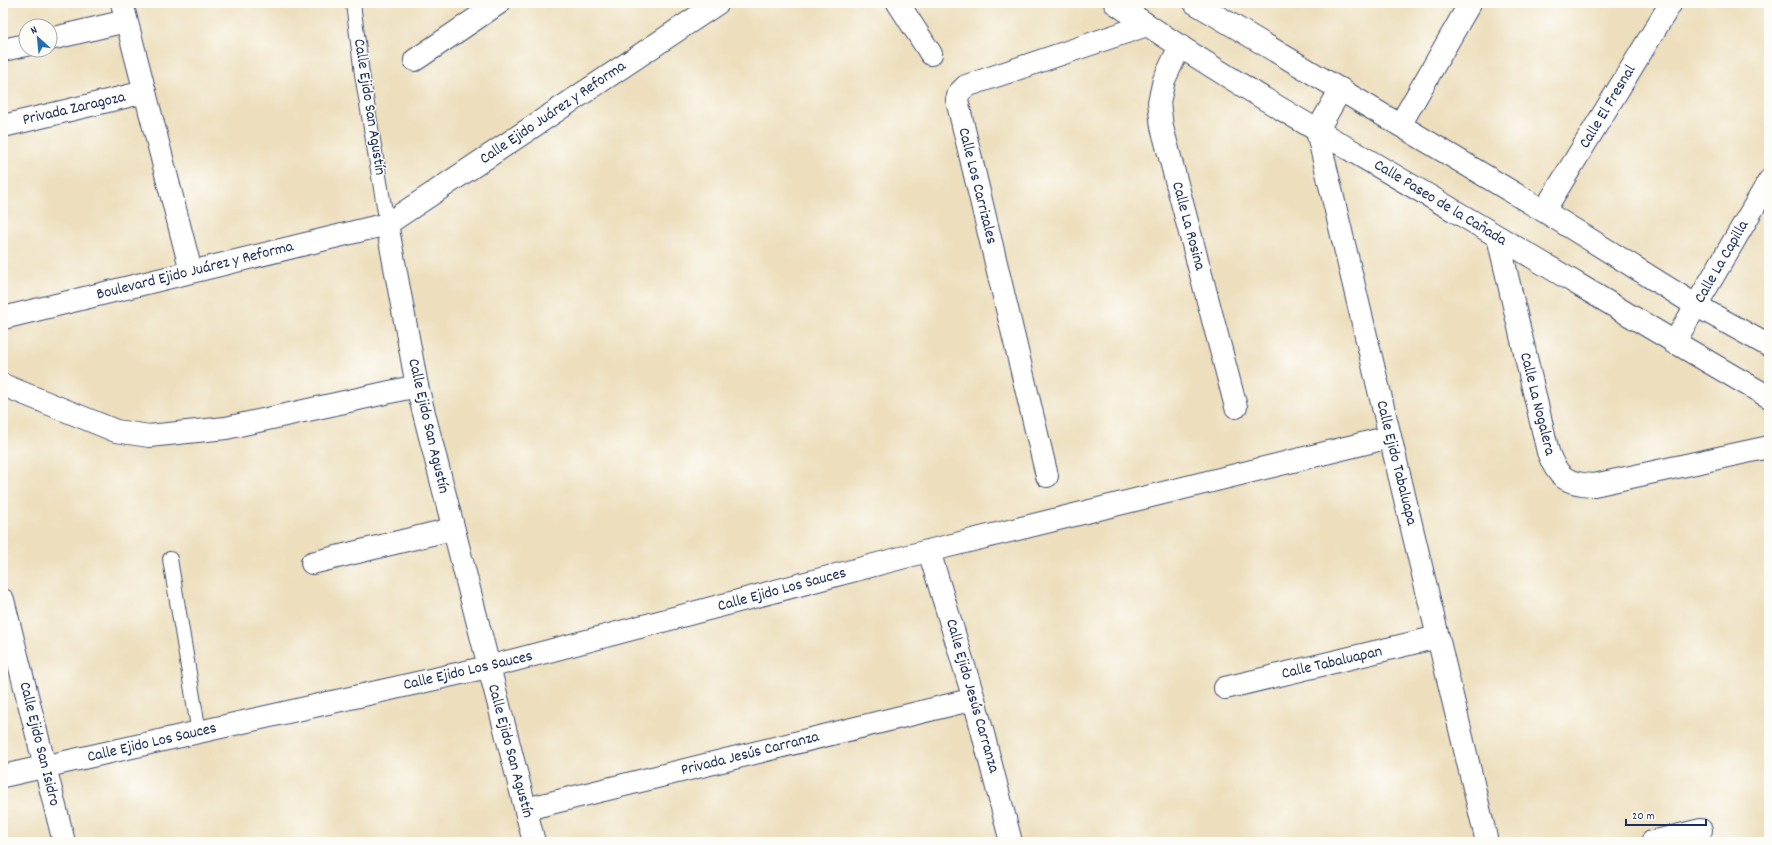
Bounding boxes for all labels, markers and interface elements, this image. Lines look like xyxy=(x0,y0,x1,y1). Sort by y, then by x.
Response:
north arrow xyxy=(18,18,58,58)
text: N xyxy=(28,22,41,39)
street label: Calle Ejido San Agustín xyxy=(347,37,391,177)
street label: Calle Ejido Juárez y Reforma xyxy=(475,55,631,171)
street label: Calle El Fresnal xyxy=(1574,61,1642,153)
street label: Privada Zaragoza xyxy=(20,86,128,132)
street label: Calle Los Carrizales xyxy=(951,125,1003,247)
street label: Calle Paseo de la Cañada xyxy=(1369,154,1511,252)
street label: Calle La Rosina xyxy=(1165,179,1211,273)
street label: Calle La Capilla xyxy=(1689,216,1755,308)
street label: Boulevard Ejido Juárez y Reforma xyxy=(94,235,296,307)
street label: Calle La Nogalera xyxy=(1513,350,1561,458)
street label: Calle Ejido San Agustín xyxy=(401,356,455,496)
street label: Calle Ejido Tabaluapa xyxy=(1369,398,1423,528)
street label: Calle Ejido Los Sauces xyxy=(715,562,849,618)
street label: Calle Ejido Jesús Carranza xyxy=(939,616,1005,776)
street label: Calle Tabaluapan xyxy=(1279,640,1385,686)
street label: Calle Ejido Los Sauces xyxy=(401,645,535,697)
street label: Calle Ejido San Isidro xyxy=(12,680,66,808)
street label: Calle Ejido San Agustín xyxy=(481,682,539,820)
street label: Calle Ejido Los Sauces xyxy=(85,717,219,769)
street label: Privada Jesús Carranza xyxy=(679,726,822,782)
scale bar xyxy=(1626,801,1706,827)
text: 20 m xyxy=(1632,808,1655,825)

